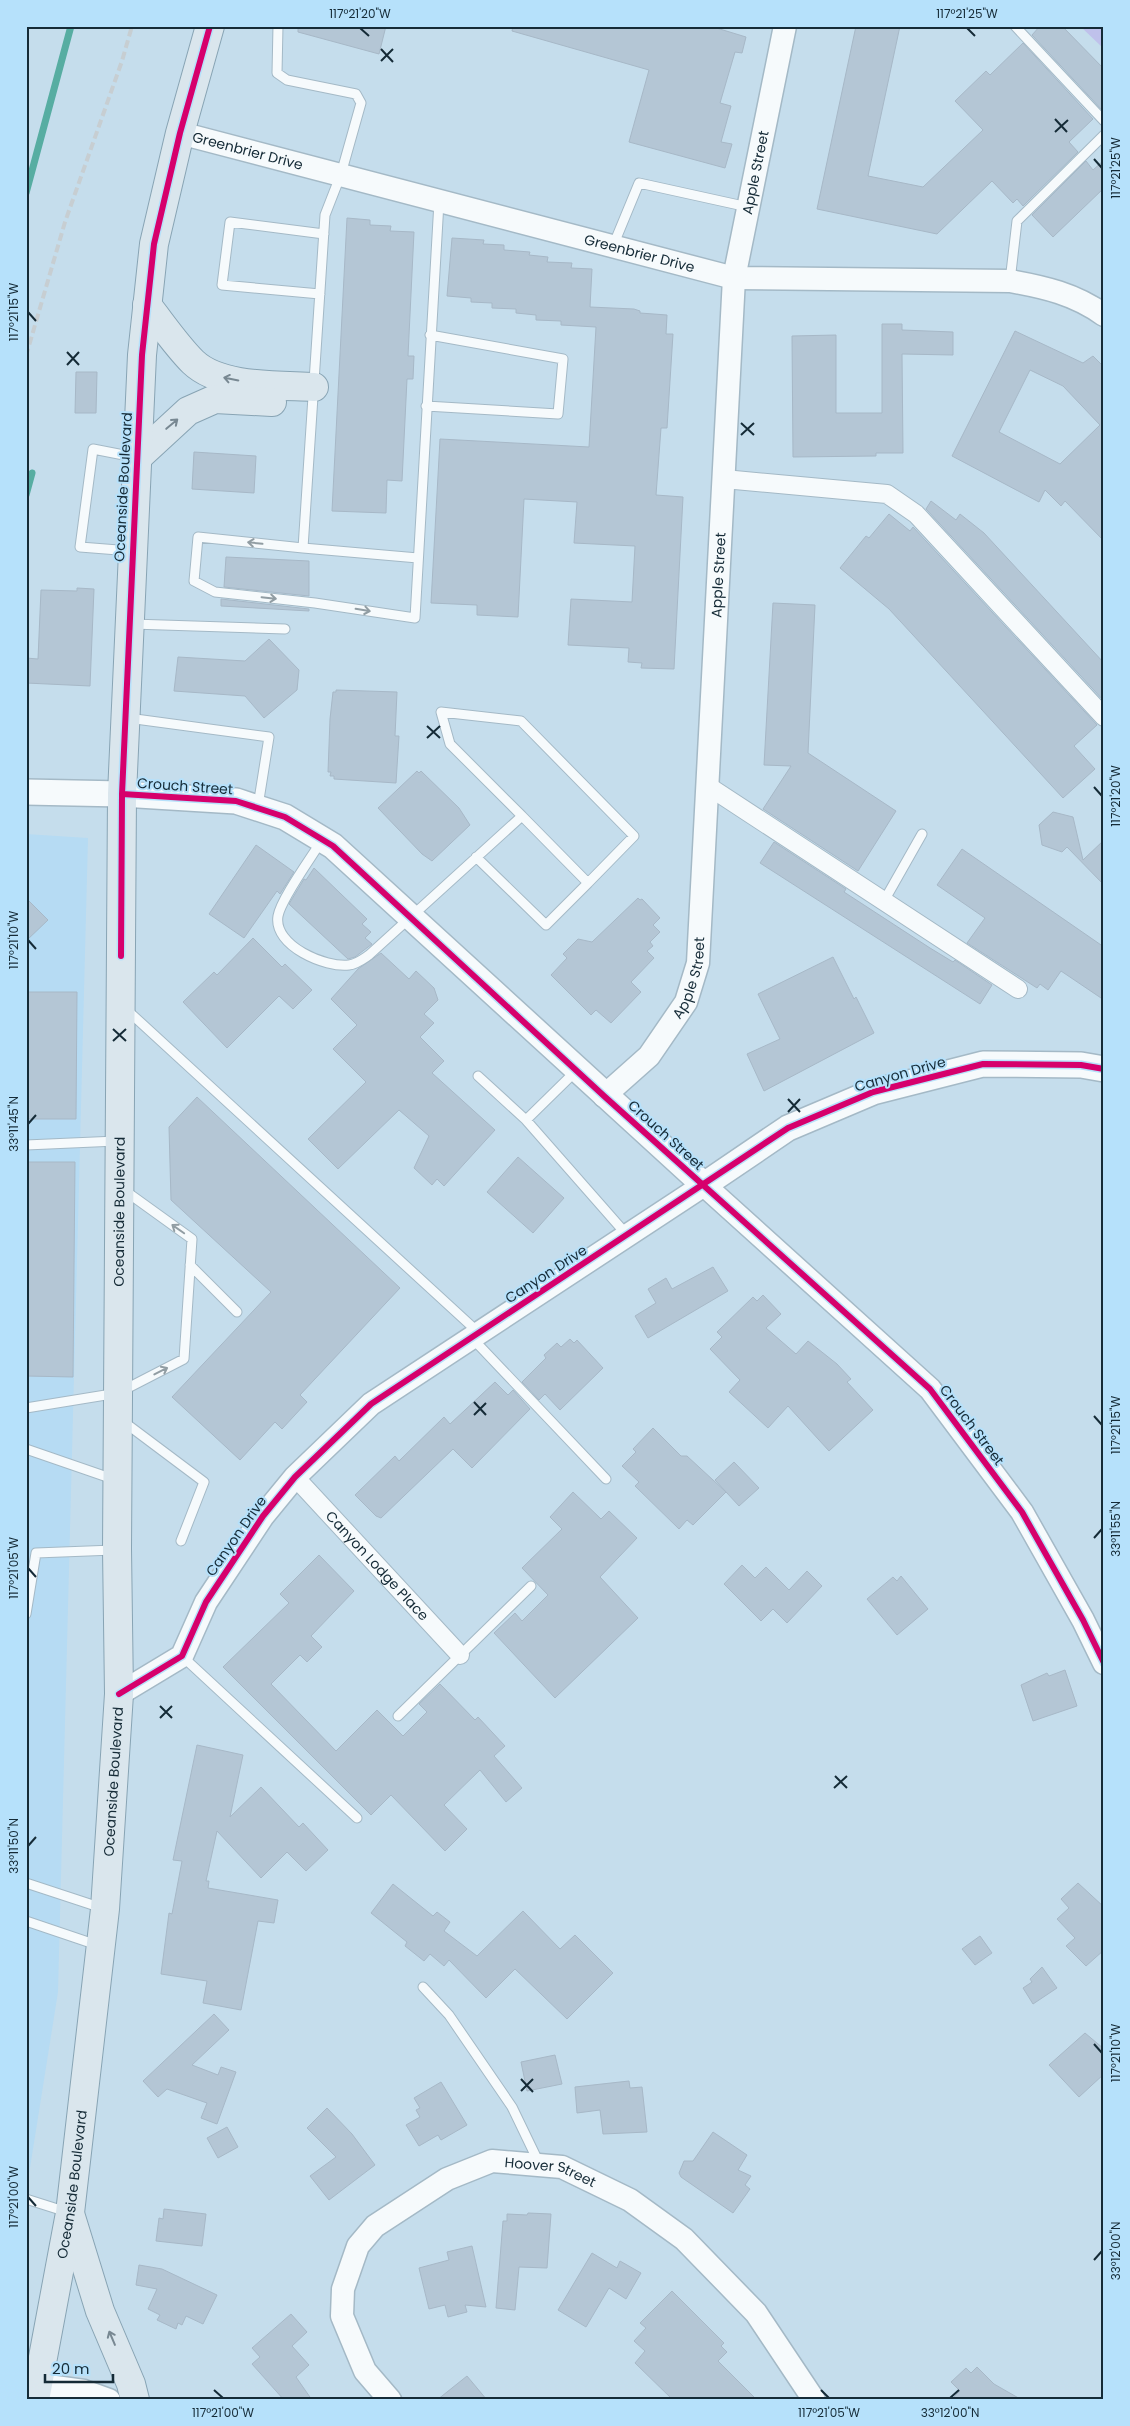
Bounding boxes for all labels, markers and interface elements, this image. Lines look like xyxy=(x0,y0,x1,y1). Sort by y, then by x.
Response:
text: 117°21'20"W xyxy=(329,5,391,22)
text: 117°21'25"W xyxy=(936,5,998,22)
street label: Greenbrier Drive xyxy=(190,127,305,175)
street label: Apple Street xyxy=(737,129,774,216)
text: 117°21'25"W xyxy=(1107,137,1124,199)
street label: Greenbrier Drive xyxy=(582,229,697,277)
text: 117°21'15"W xyxy=(5,283,22,341)
one-way arrow xyxy=(223,374,239,383)
street label: Oceanside Boulevard xyxy=(109,412,137,562)
one-way arrow xyxy=(166,419,179,430)
street label: Apple Street xyxy=(706,532,731,618)
one-way arrow xyxy=(247,538,263,548)
one-way arrow xyxy=(261,593,277,603)
one-way arrow xyxy=(354,606,370,616)
text: 117°21'20"W xyxy=(1107,765,1124,827)
street label: Crouch Street xyxy=(136,773,234,799)
text: 117°21'10"W xyxy=(5,911,22,969)
street label: Apple Street xyxy=(667,936,709,1023)
street label: Canyon Drive xyxy=(852,1051,948,1097)
street label: Crouch Street xyxy=(624,1095,708,1175)
text: 33°11'45"N xyxy=(5,1096,22,1152)
street label: Oceanside Boulevard xyxy=(109,1137,130,1287)
one-way arrow xyxy=(171,1224,185,1234)
street label: Canyon Drive xyxy=(501,1240,591,1308)
one-way arrow xyxy=(154,1366,169,1376)
street label: Crouch Street xyxy=(935,1381,1009,1469)
text: 117°21'15"W xyxy=(1107,1396,1124,1454)
street label: Canyon Drive xyxy=(201,1492,271,1580)
text: 33°11'55"N xyxy=(1107,1501,1124,1557)
street label: Canyon Lodge Place xyxy=(321,1506,434,1625)
text: 117°21'05"W xyxy=(5,1537,22,1599)
street label: Oceanside Boulevard xyxy=(98,1706,128,1857)
text: 33°11'50"N xyxy=(5,1818,22,1874)
text: 117°21'10"W xyxy=(1107,2024,1124,2082)
street label: Oceanside Boulevard xyxy=(52,2109,92,2260)
street label: Hoover Street xyxy=(504,2152,599,2192)
text: 117°21'00"W xyxy=(5,2166,22,2228)
text: 33°12'00"N xyxy=(1107,2222,1124,2280)
one-way arrow xyxy=(106,2331,116,2346)
scale bar xyxy=(45,2351,112,2383)
text: 20 m xyxy=(52,2358,90,2379)
text: 117°21'00"W xyxy=(192,2404,254,2421)
text: 117°21'05"W xyxy=(798,2404,860,2421)
text: 33°12'00"N xyxy=(921,2404,979,2421)

